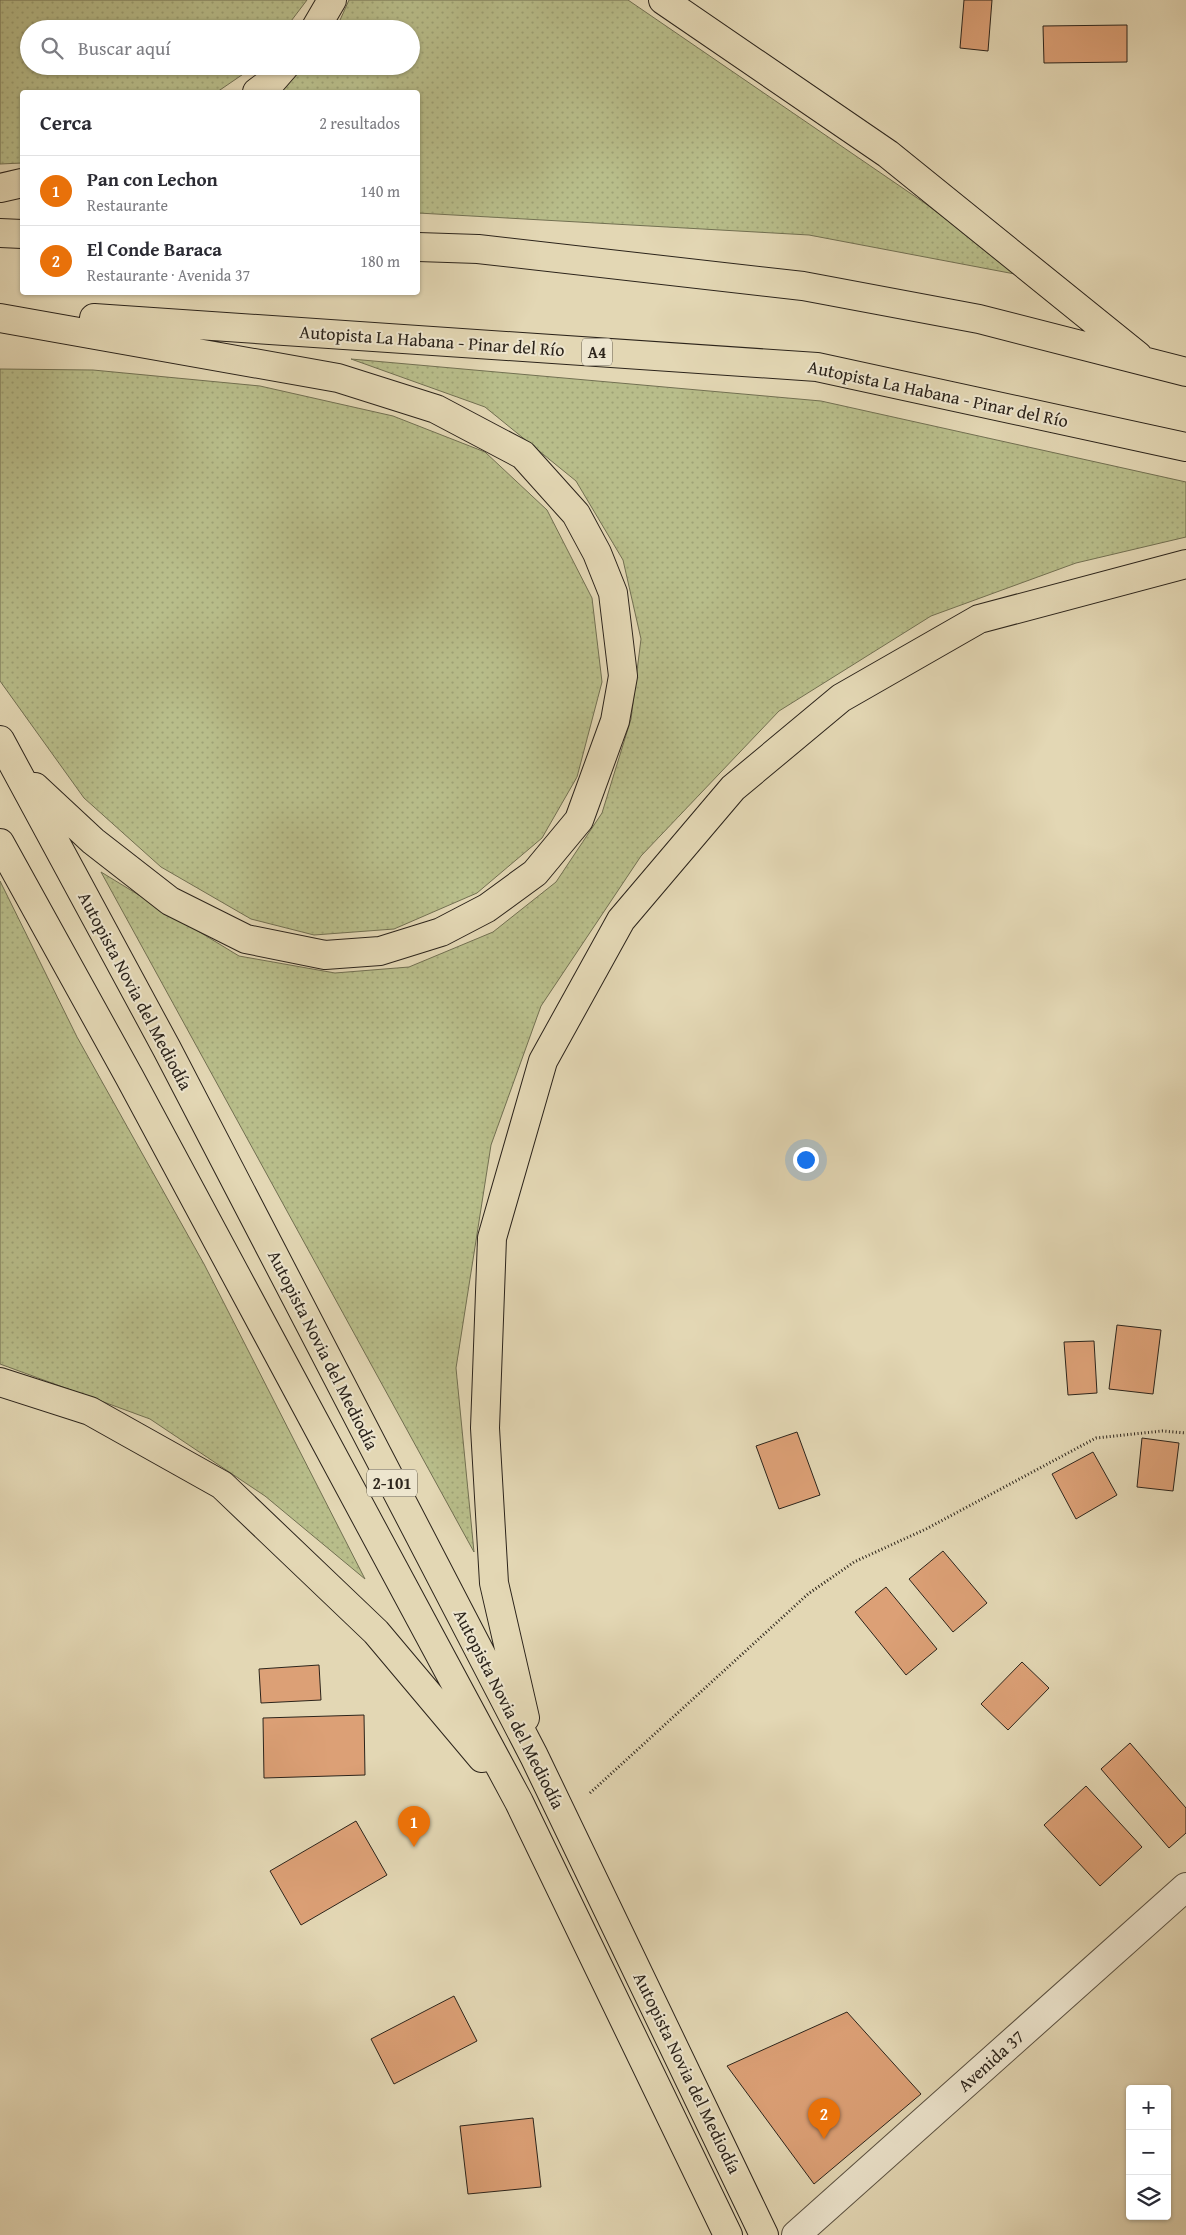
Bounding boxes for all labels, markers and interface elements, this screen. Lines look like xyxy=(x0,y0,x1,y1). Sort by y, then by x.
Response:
search box xyxy=(20,20,420,75)
icon: search xyxy=(38,34,66,62)
text: Buscar aquí xyxy=(78,34,171,62)
text: Cerca xyxy=(40,107,92,138)
text: 2 resultados xyxy=(319,111,400,135)
text: Pan con Lechon xyxy=(87,165,218,193)
text: 1 xyxy=(52,179,60,203)
text: 140 m xyxy=(360,179,400,203)
text: Restaurante xyxy=(87,193,168,217)
text: El Conde Baraca xyxy=(87,235,222,263)
text: 2 xyxy=(52,249,60,273)
text: 180 m xyxy=(360,249,400,273)
text: Restaurante · Avenida 37 xyxy=(87,263,250,287)
street label: Autopista La Habana - Pinar del Río xyxy=(299,318,565,363)
road number: A4 xyxy=(582,338,612,366)
street label: Autopista La Habana - Pinar del Río xyxy=(805,353,1071,434)
street label: Autopista Novia del Mediodía xyxy=(72,887,200,1095)
your location xyxy=(793,1147,819,1173)
street label: Autopista Novia del Mediodía xyxy=(261,1245,386,1455)
road number: 2-101 xyxy=(367,1470,417,1496)
street label: Autopista Novia del Mediodía xyxy=(447,1604,572,1814)
pin: 1 xyxy=(398,1806,430,1847)
street label: Autopista Novia del Mediodía xyxy=(627,1967,748,2179)
street label: Avenida 37 xyxy=(951,2023,1030,2098)
map controls xyxy=(1126,2085,1171,2220)
button: + xyxy=(1126,2085,1171,2130)
pin: 2 xyxy=(808,2098,840,2139)
button: − xyxy=(1126,2130,1171,2175)
button: layers xyxy=(1126,2175,1171,2220)

